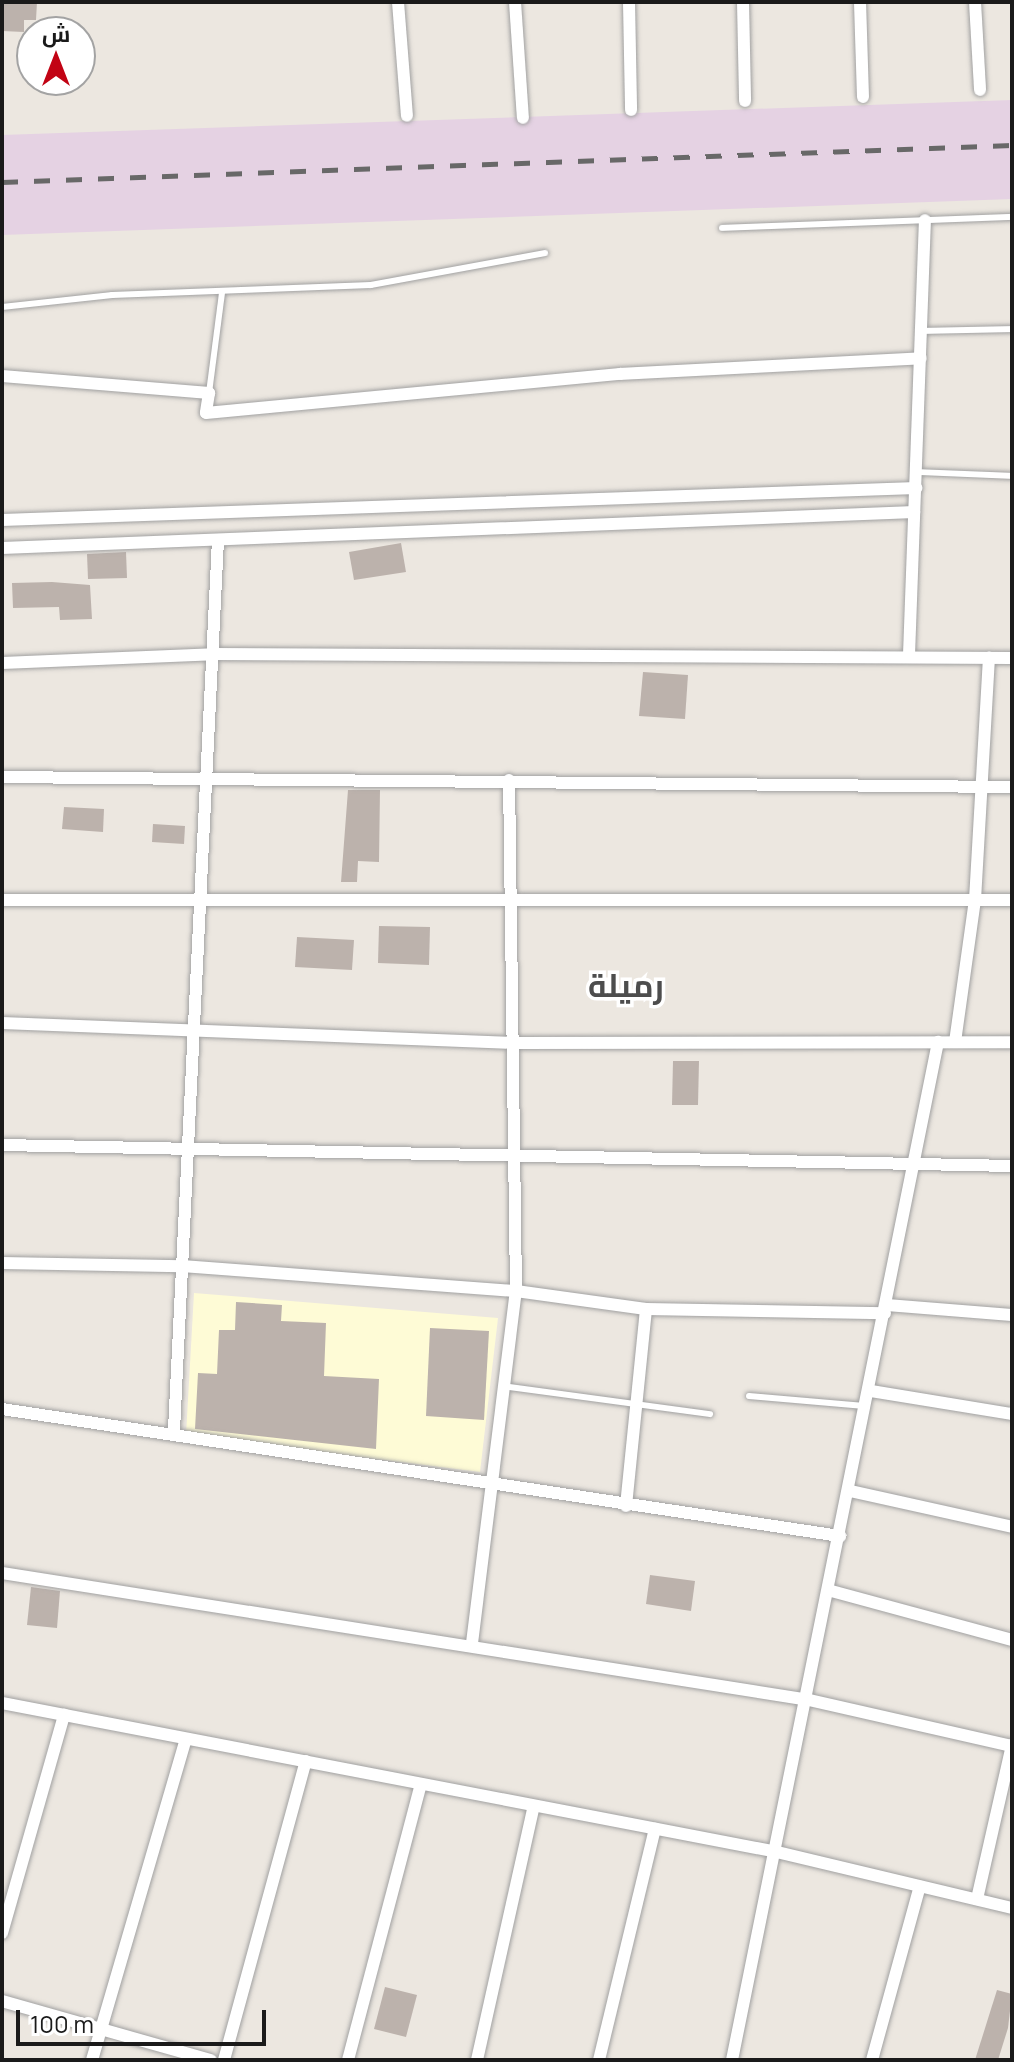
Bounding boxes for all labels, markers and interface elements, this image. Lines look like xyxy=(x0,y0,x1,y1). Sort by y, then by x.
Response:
north arrow xyxy=(16,16,96,96)
text: ش xyxy=(42,19,70,49)
district label: رميلة xyxy=(588,966,664,1004)
scale bar xyxy=(20,1994,270,2044)
text: 100 m xyxy=(30,2007,94,2040)

